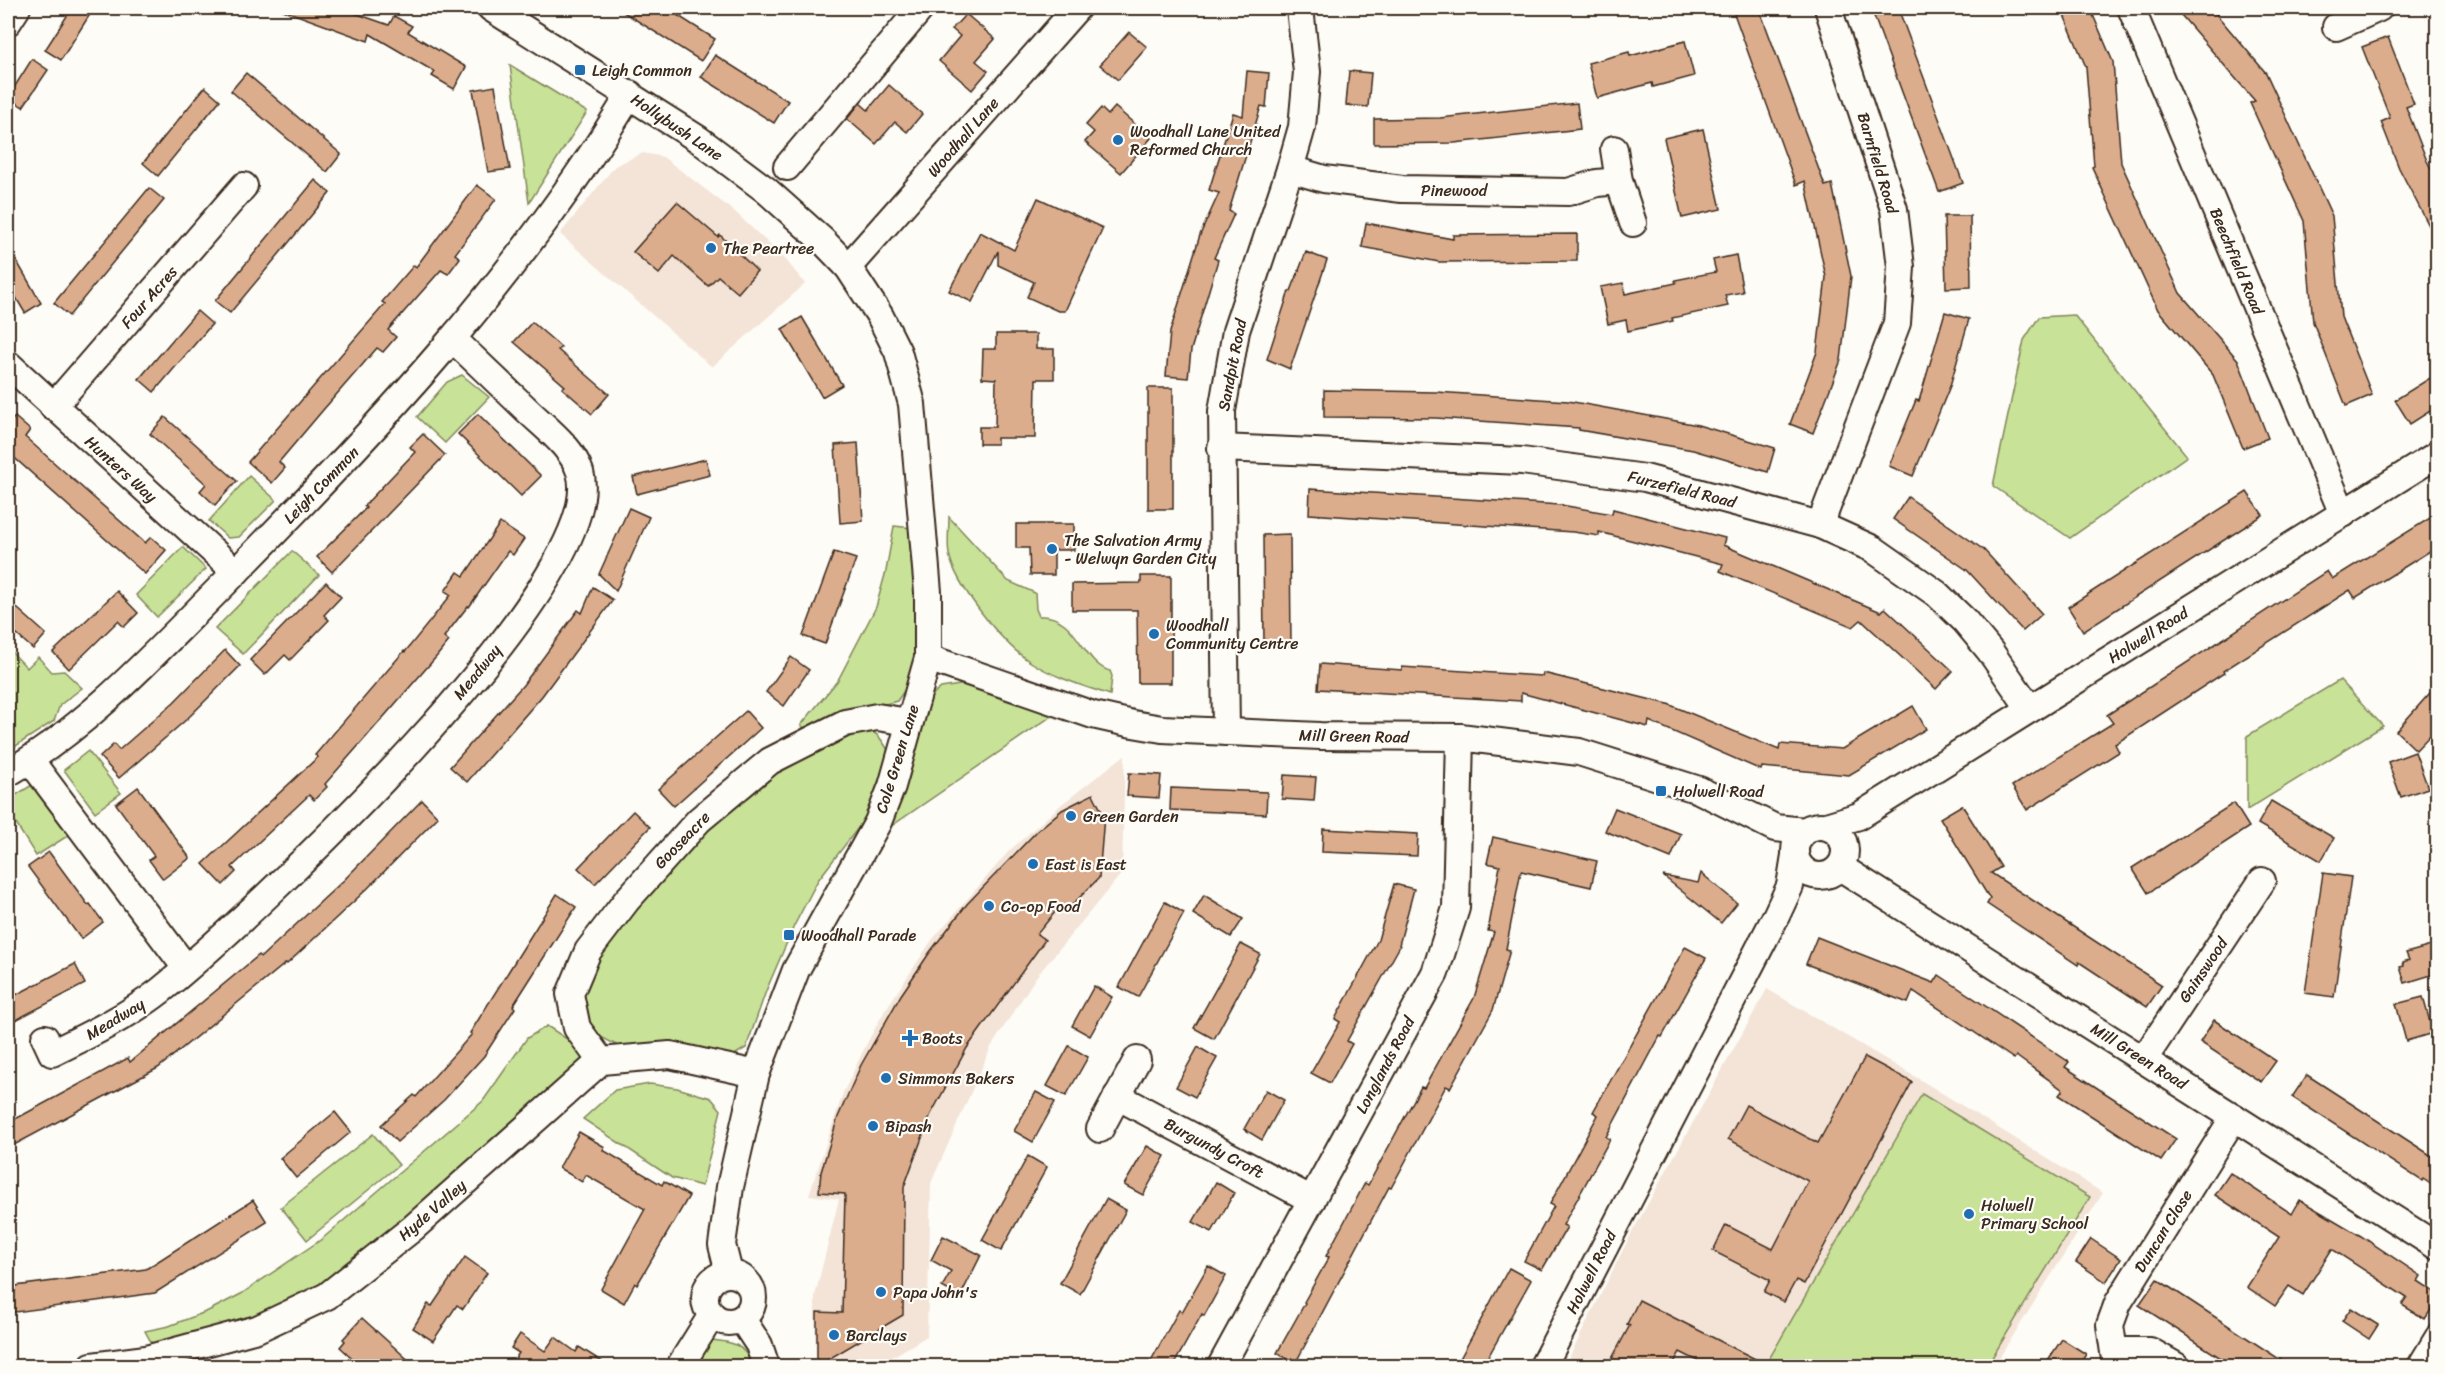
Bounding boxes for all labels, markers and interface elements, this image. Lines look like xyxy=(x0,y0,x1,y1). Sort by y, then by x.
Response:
place label: Leigh Common xyxy=(592,56,692,85)
marker: Leigh Common xyxy=(573,63,587,77)
street label: Hollybush Lane xyxy=(625,85,729,169)
street label: Woodhall Lane xyxy=(920,90,1006,184)
street label: Barnfield Road xyxy=(1849,109,1908,219)
place label: Woodhall Lane United Reformed Church xyxy=(1130,117,1282,164)
marker: Woodhall Lane United Reformed Church xyxy=(1111,133,1125,147)
street label: Pinewood xyxy=(1421,176,1489,205)
street label: Beechfield Road xyxy=(2201,203,2273,321)
place label: The Peartree xyxy=(723,234,814,263)
marker: The Peartree xyxy=(704,241,718,255)
street label: Four Acres xyxy=(113,258,185,335)
street label: Sandpit Road xyxy=(1209,315,1255,414)
street label: Hunters Way xyxy=(78,428,165,511)
street label: Leigh Common xyxy=(276,439,366,531)
street label: Furzefield Road xyxy=(1625,462,1741,517)
place label: The Salvation Army - Welwyn Garden City xyxy=(1064,526,1217,573)
marker: The Salvation Army - Welwyn Garden City xyxy=(1045,542,1059,556)
street label: Holwell Road xyxy=(2102,598,2195,671)
place label: Woodhall Community Centre xyxy=(1166,611,1299,658)
marker: Woodhall Community Centre xyxy=(1147,627,1161,641)
street label: Meadway xyxy=(445,637,509,706)
street label: Cole Green Lane xyxy=(867,701,927,817)
street label: Mill Green Road xyxy=(1299,721,1411,751)
place label: Holwell Road xyxy=(1673,777,1765,806)
marker: Holwell Road xyxy=(1654,784,1668,798)
place label: Green Garden xyxy=(1083,802,1179,831)
street label: Gooseacre xyxy=(647,804,717,876)
marker: Green Garden xyxy=(1064,809,1078,823)
place label: East is East xyxy=(1045,850,1127,879)
marker: East is East xyxy=(1026,857,1040,871)
place label: Co-op Food xyxy=(1001,892,1082,921)
marker: Co-op Food xyxy=(982,899,996,913)
place label: Woodhall Parade xyxy=(801,921,916,950)
marker: Woodhall Parade xyxy=(782,928,796,942)
street label: Gainswood xyxy=(2170,930,2237,1009)
street label: Meadway xyxy=(80,989,151,1048)
street label: Longlands Road xyxy=(1347,1010,1424,1119)
street label: Mill Green Road xyxy=(2085,1015,2195,1098)
place label: Boots xyxy=(922,1024,963,1053)
marker: Boots xyxy=(903,1031,917,1045)
place label: Simmons Bakers xyxy=(898,1064,1015,1093)
marker: Simmons Bakers xyxy=(879,1071,893,1085)
street label: Burgundy Croft xyxy=(1159,1109,1270,1187)
place label: Bipash xyxy=(885,1112,932,1141)
marker: Bipash xyxy=(866,1119,880,1133)
street label: Hyde Valley xyxy=(391,1171,473,1248)
street label: Duncan Close xyxy=(2126,1184,2200,1278)
place label: Holwell Primary School xyxy=(1981,1191,2089,1238)
marker: Holwell Primary School xyxy=(1962,1207,1976,1221)
street label: Holwell Road xyxy=(1557,1224,1625,1319)
place label: Papa John's xyxy=(893,1278,978,1307)
marker: Papa John's xyxy=(874,1285,888,1299)
place label: Barclays xyxy=(846,1321,908,1350)
marker: Barclays xyxy=(827,1328,841,1342)

